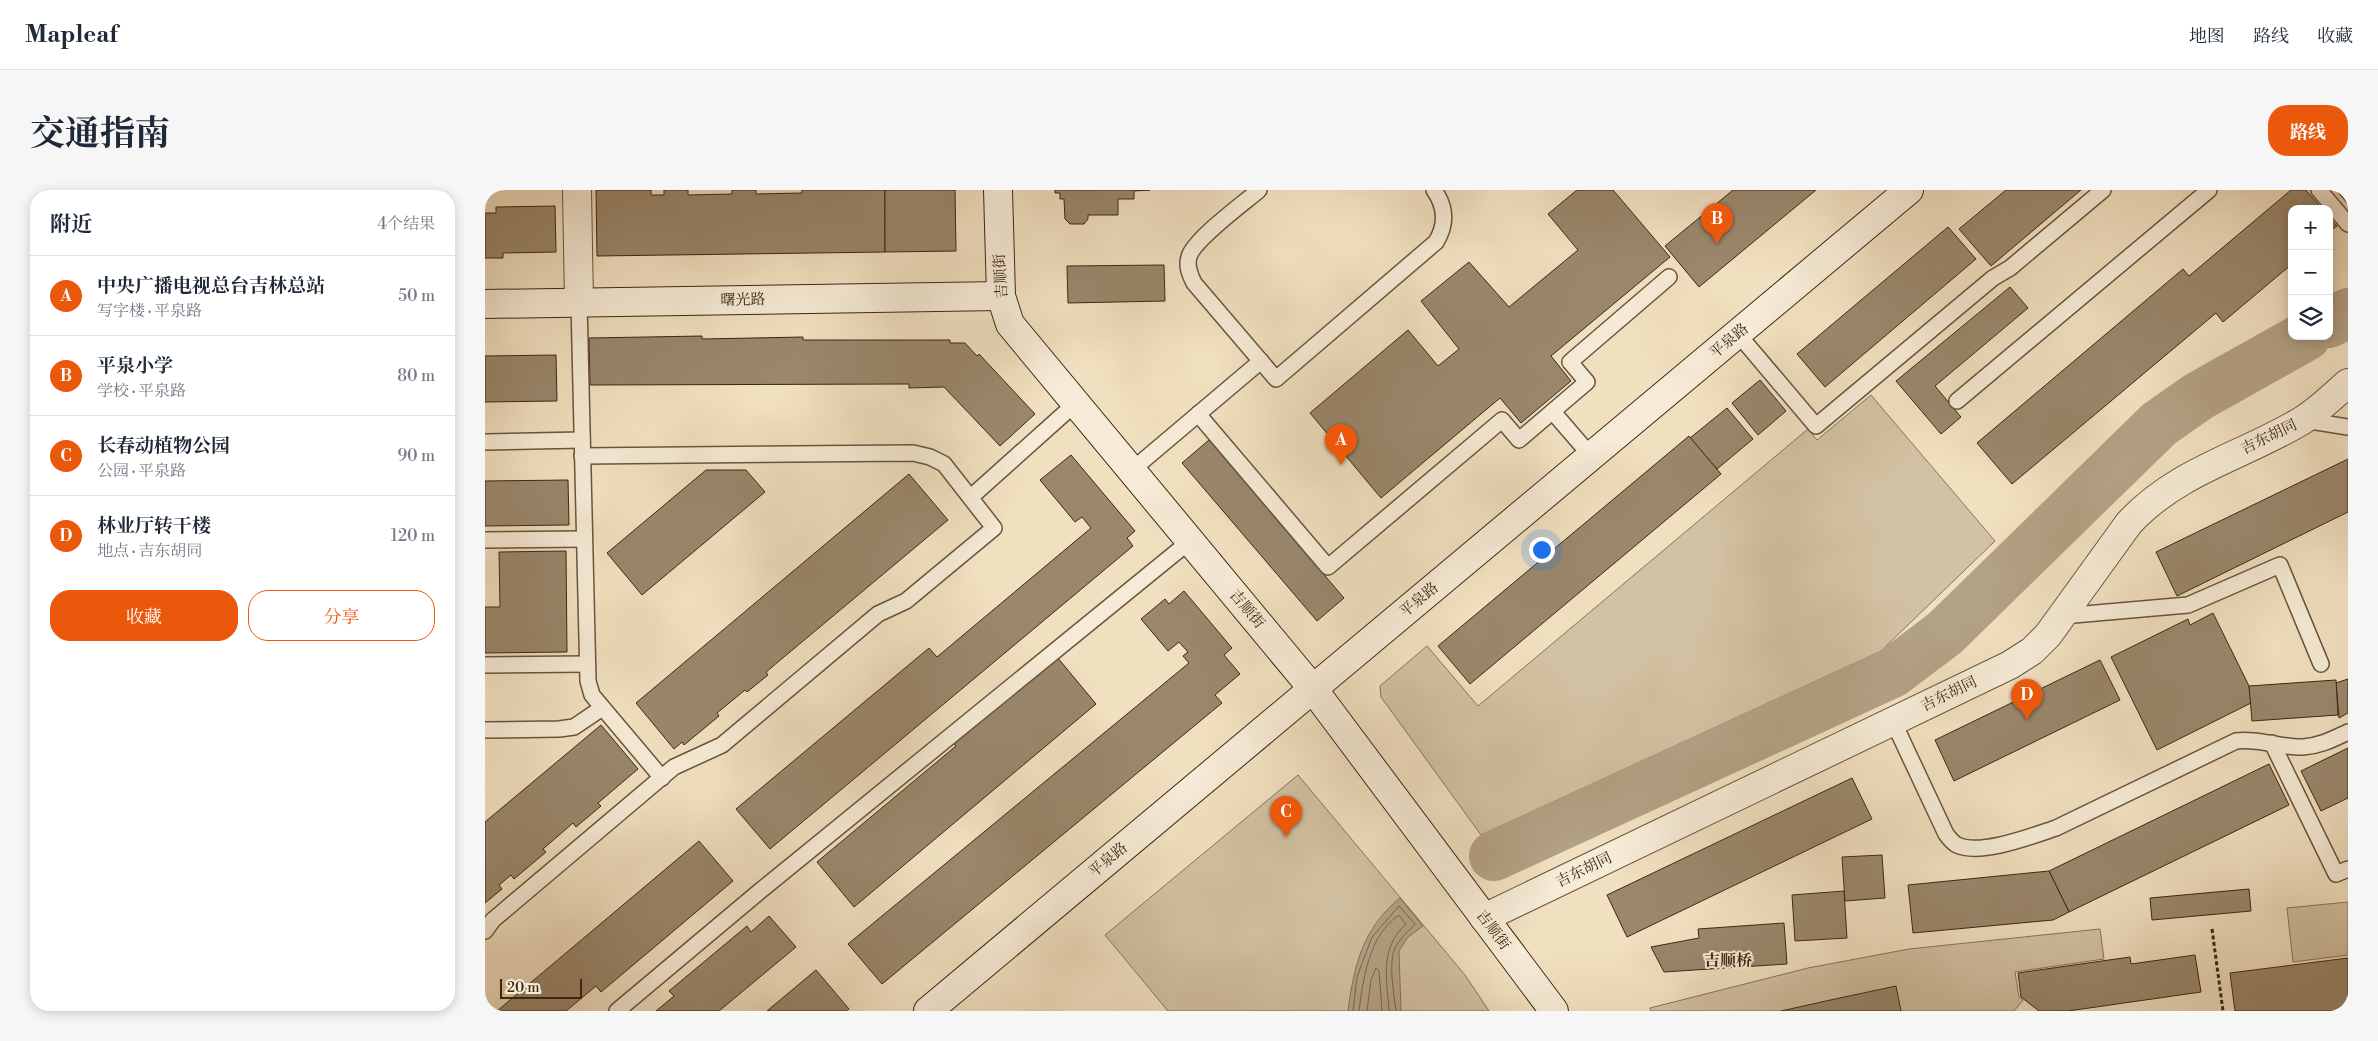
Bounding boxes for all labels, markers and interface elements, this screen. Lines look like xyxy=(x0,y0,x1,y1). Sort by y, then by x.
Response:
text: Mapleaf xyxy=(25,20,118,50)
text: 地图 xyxy=(2189,25,2225,48)
text: 路线 xyxy=(2253,25,2289,48)
text: 收藏 xyxy=(2317,25,2353,48)
button: 路线 xyxy=(2268,105,2348,156)
text: 交通指南 xyxy=(30,113,170,156)
pin: B xyxy=(1701,203,1733,244)
map controls xyxy=(2288,205,2333,340)
button: + xyxy=(2288,205,2333,250)
text: 附近 xyxy=(50,212,92,238)
text: 4个结果 xyxy=(377,214,435,234)
button: − xyxy=(2288,250,2333,295)
street label: 吉顺街 xyxy=(990,253,1012,299)
text: 中央广播电视总台吉林总站 xyxy=(97,274,325,298)
text: A xyxy=(60,286,72,306)
text: 50 m xyxy=(398,286,435,306)
street label: 曙光路 xyxy=(720,290,766,310)
button: layers xyxy=(2288,295,2333,340)
text: 写字楼 · 平泉路 xyxy=(97,301,202,321)
street label: 平泉路 xyxy=(1706,319,1752,363)
text: 平泉小学 xyxy=(97,354,173,378)
text: B xyxy=(60,366,72,386)
text: 80 m xyxy=(397,366,435,386)
text: 学校 · 平泉路 xyxy=(97,381,186,401)
street label: 吉东胡同 xyxy=(2238,415,2300,459)
pin: A xyxy=(1325,424,1357,465)
text: 长春动植物公园 xyxy=(97,434,230,458)
text: C xyxy=(60,446,72,466)
text: 90 m xyxy=(397,446,435,466)
text: 公园 · 平泉路 xyxy=(97,461,186,481)
text: 林业厅转干楼 xyxy=(97,514,211,538)
text: D xyxy=(60,526,72,546)
text: 120 m xyxy=(391,526,435,546)
your location xyxy=(1529,537,1555,563)
text: 地点 · 吉东胡同 xyxy=(97,541,202,561)
street label: 平泉路 xyxy=(1396,578,1442,622)
street label: 吉顺街 xyxy=(1225,586,1269,632)
button: 收藏 xyxy=(50,590,238,641)
button: 分享 xyxy=(248,590,435,641)
street label: 吉东胡同 xyxy=(1918,672,1980,716)
pin: D xyxy=(2011,679,2043,720)
pin: C xyxy=(1270,796,1302,837)
street label: 平泉路 xyxy=(1085,838,1131,882)
street label: 吉东胡同 xyxy=(1553,848,1615,892)
street label: 吉顺街 xyxy=(1472,906,1514,954)
district label: 吉顺桥 xyxy=(1704,951,1752,971)
scale bar xyxy=(500,976,583,999)
text: 20 m xyxy=(507,979,539,997)

